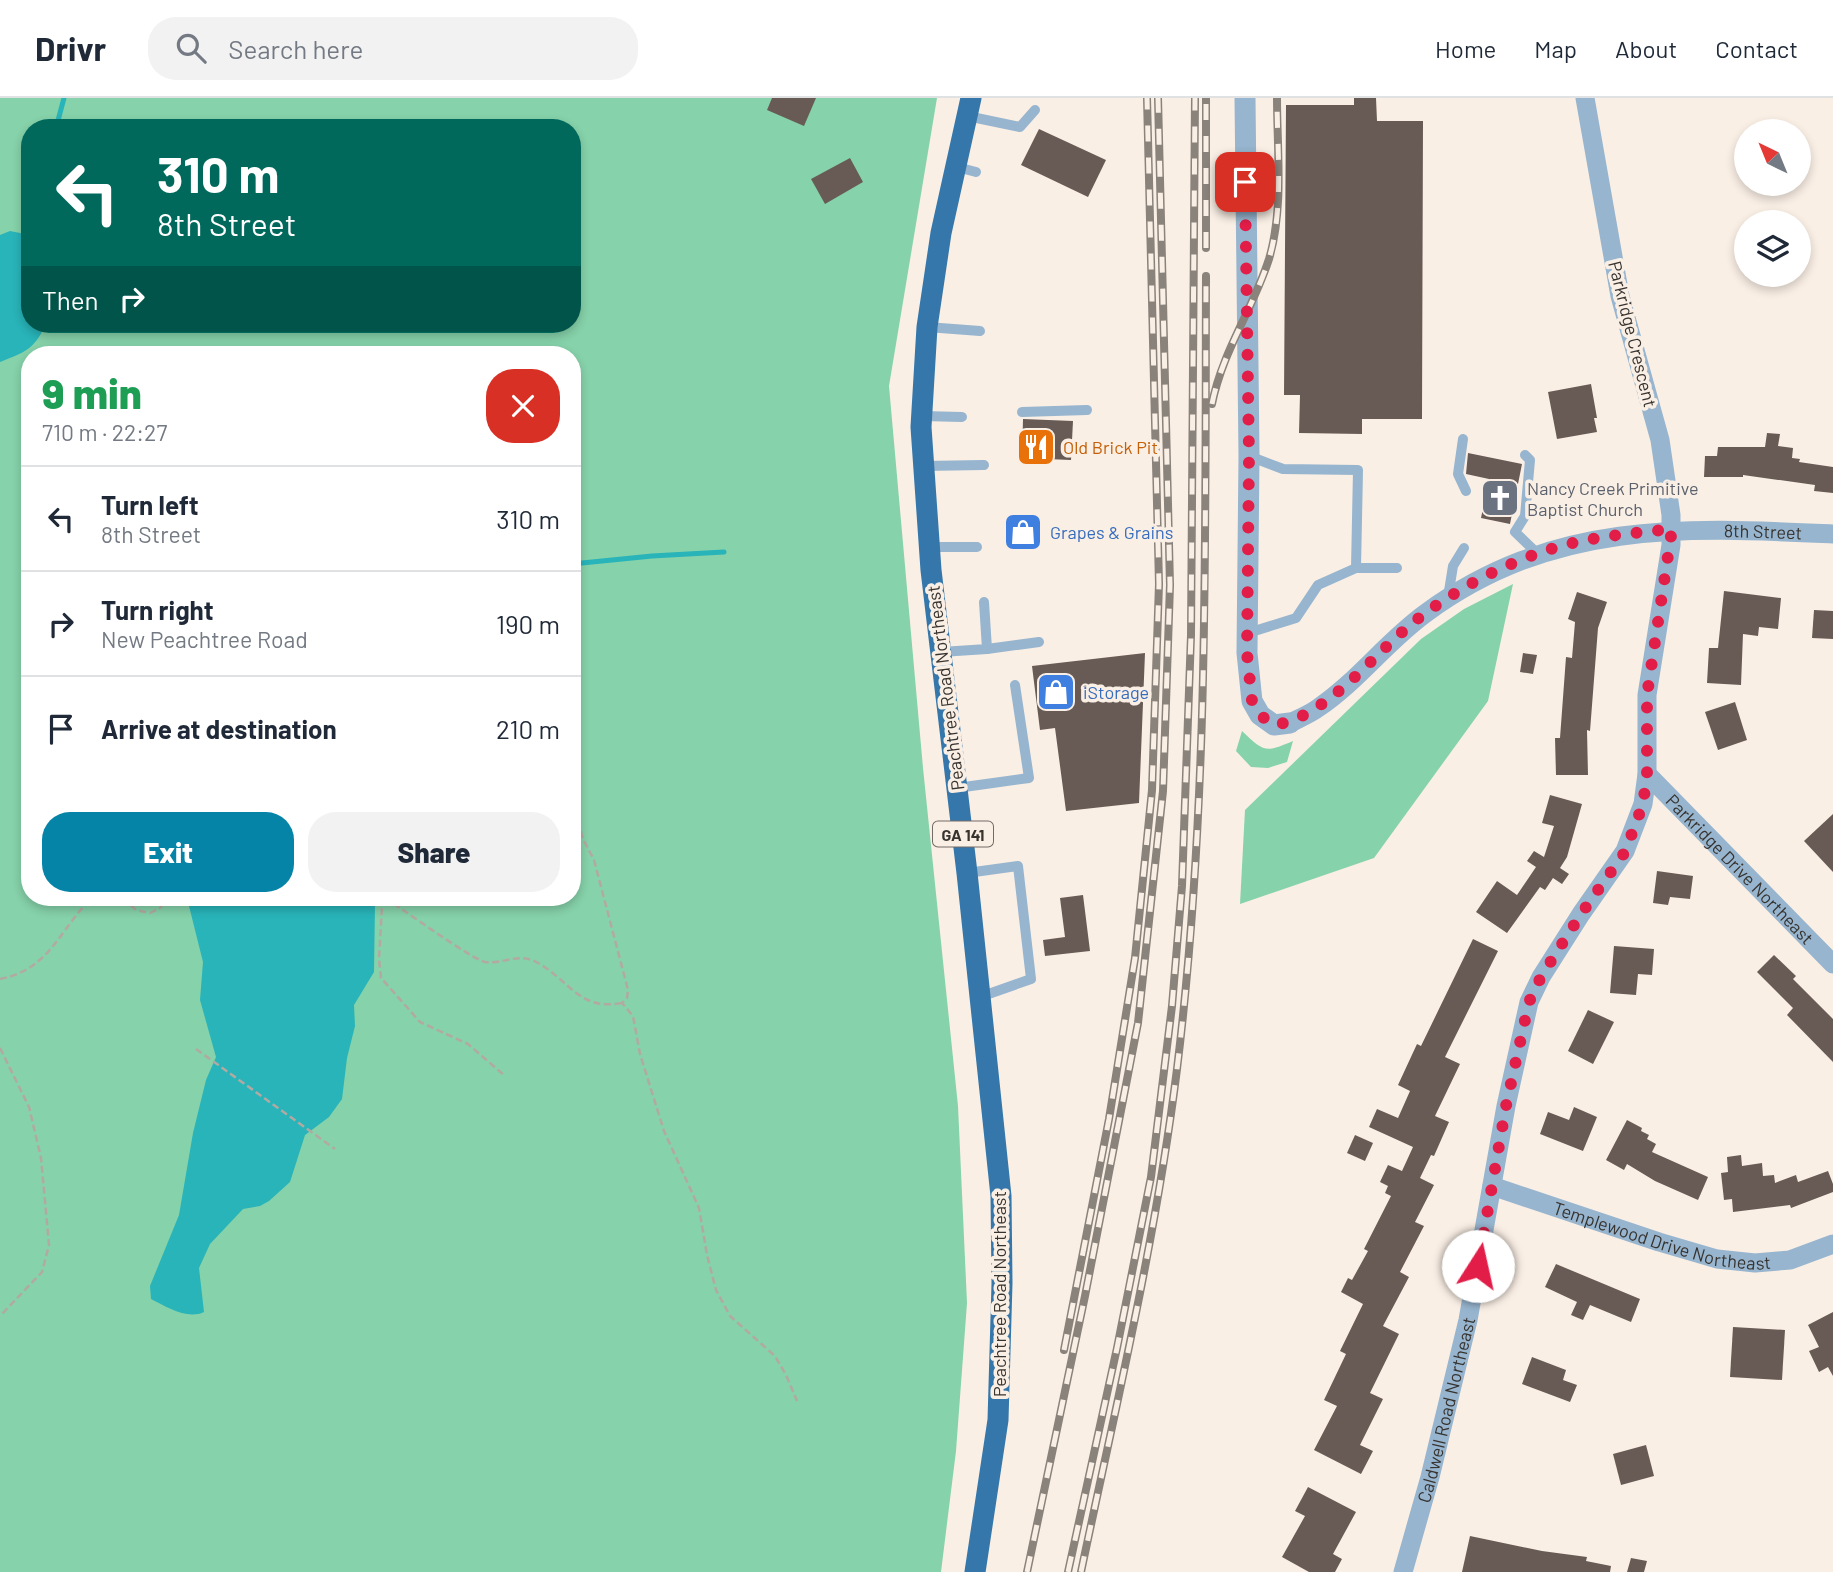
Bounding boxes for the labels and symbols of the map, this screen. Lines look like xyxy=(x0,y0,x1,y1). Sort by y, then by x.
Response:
north arrow xyxy=(1734,119,1811,196)
pin xyxy=(1215,152,1275,212)
street label: Parkridge Crescent xyxy=(1604,259,1662,409)
restaurant icon: Old Brick Pit xyxy=(1015,426,1057,468)
place label: Old Brick Pit xyxy=(1063,436,1158,458)
church icon: Nancy Creek Primitive Baptist Church xyxy=(1479,477,1521,519)
place label: Nancy Creek Primitive Baptist Church xyxy=(1527,477,1699,520)
shop icon: Grapes & Grains xyxy=(1002,511,1044,553)
street label: 8th Street xyxy=(1724,519,1803,544)
place label: Grapes & Grains xyxy=(1050,521,1173,543)
street label: Peachtree Road Northeast xyxy=(922,584,968,792)
shop icon: iStorage xyxy=(1035,671,1077,713)
place label: iStorage xyxy=(1083,681,1149,703)
street label: Parkridge Drive Northeast xyxy=(1662,789,1819,949)
road number: GA 141 xyxy=(933,821,993,846)
street label: Peachtree Road Northeast xyxy=(988,1191,1010,1397)
street label: Templewood Drive Northeast xyxy=(1550,1196,1772,1274)
position arrow xyxy=(1441,1229,1515,1303)
street label: Caldwell Road Northeast xyxy=(1412,1315,1479,1505)

